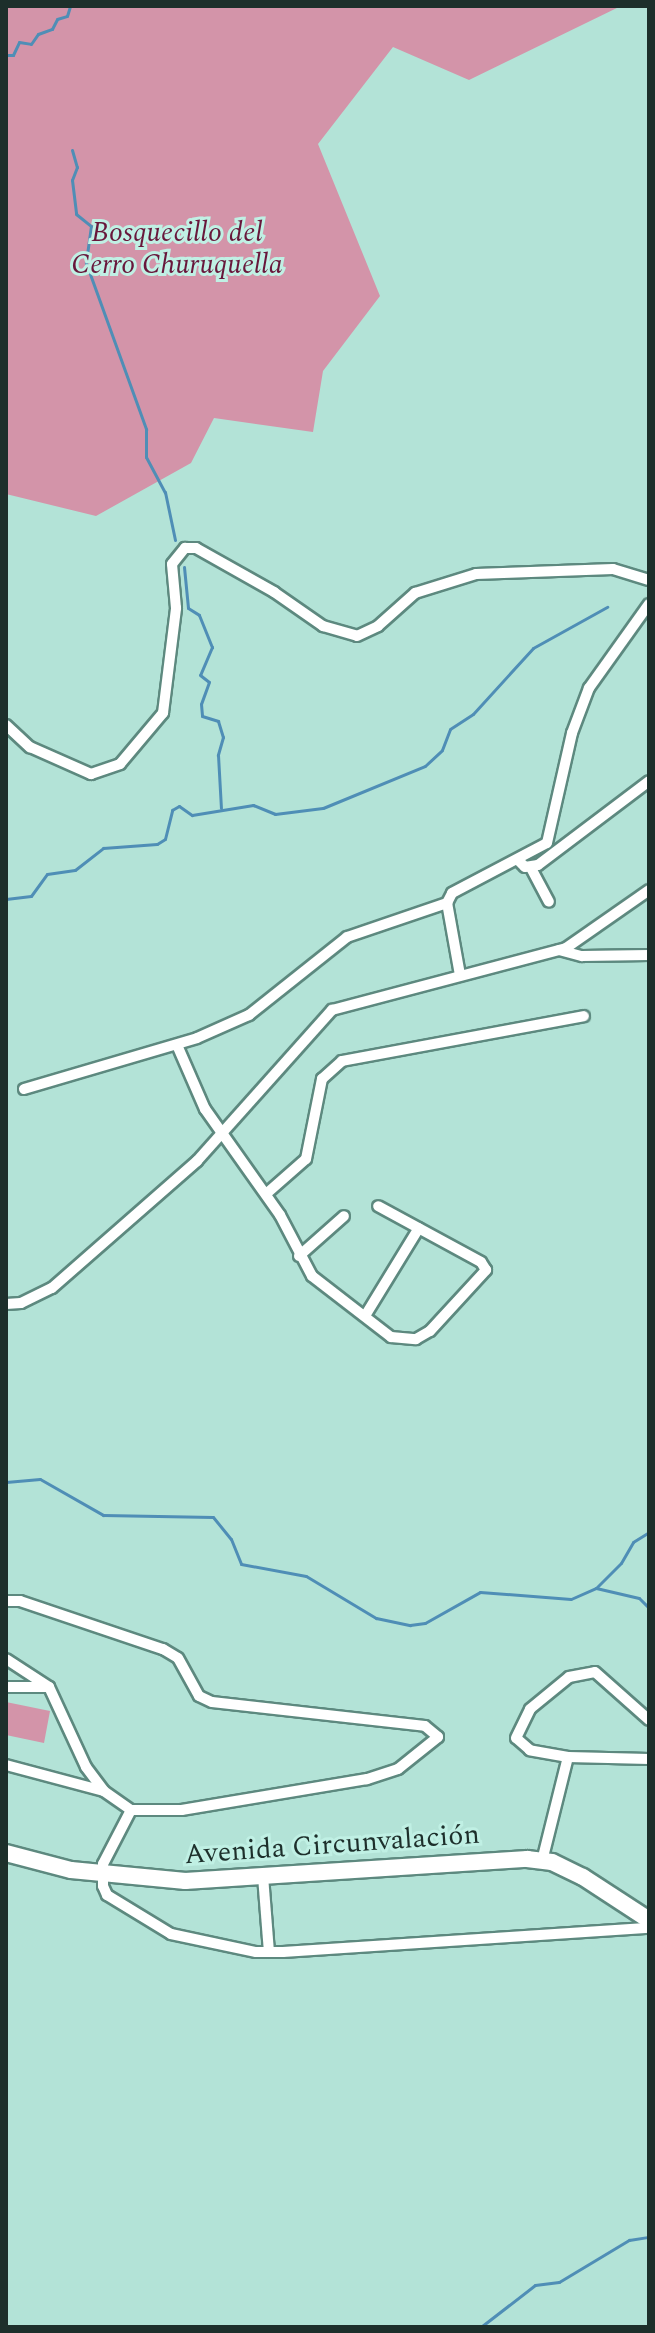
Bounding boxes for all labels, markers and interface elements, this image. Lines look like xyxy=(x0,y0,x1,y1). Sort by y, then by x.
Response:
park label: Bosquecillo del Cerro Churuquella xyxy=(71,216,283,282)
street label: Avenida Circunvalación xyxy=(183,1818,481,1872)

